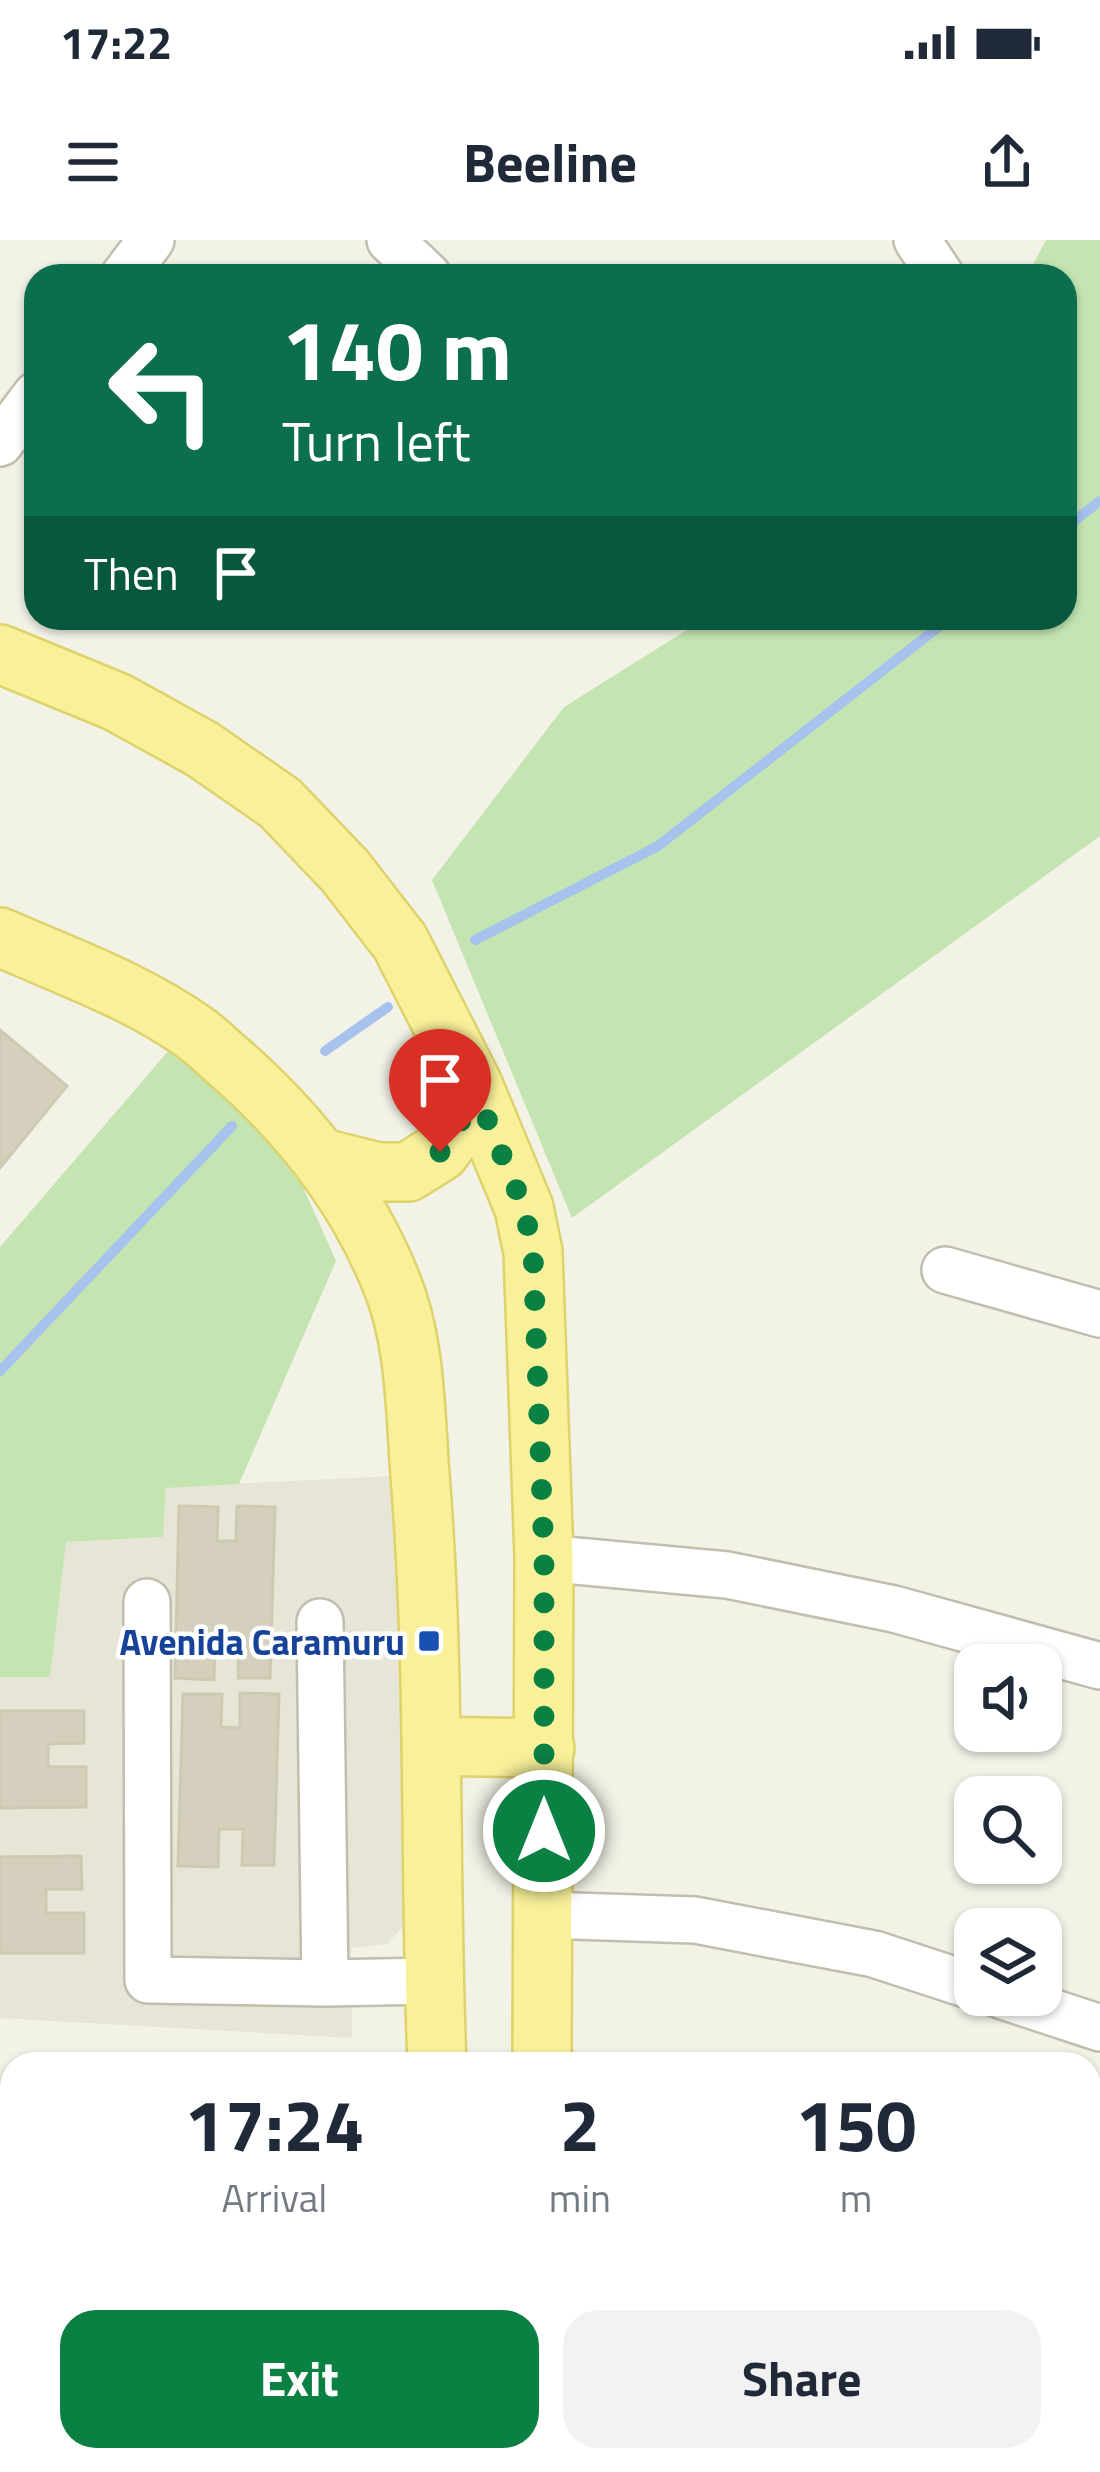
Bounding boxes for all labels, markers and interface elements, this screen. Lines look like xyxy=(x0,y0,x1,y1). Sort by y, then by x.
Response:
text: 17:22 xyxy=(60,8,172,76)
text: Beeline xyxy=(463,121,637,203)
icon: menu xyxy=(60,129,126,195)
icon: share xyxy=(974,129,1040,195)
text: 140 m xyxy=(282,285,512,413)
icon: left xyxy=(84,312,240,468)
text: Turn left xyxy=(282,400,471,482)
text: Then xyxy=(84,539,179,607)
icon: arrive xyxy=(203,540,269,606)
pin xyxy=(389,1029,491,1152)
icon: arrive xyxy=(407,1047,473,1113)
place label: Avenida Caramuru xyxy=(119,1614,405,1669)
marker: Avenida Caramuru xyxy=(416,1628,442,1654)
map controls xyxy=(954,1644,1062,2016)
button: sound xyxy=(954,1644,1062,1752)
position arrow xyxy=(481,1768,607,1894)
button: search xyxy=(954,1776,1062,1884)
button: layers xyxy=(954,1908,1062,2016)
text: 17:24 xyxy=(185,2069,364,2179)
text: 2 xyxy=(560,2069,600,2179)
text: 150 xyxy=(795,2069,916,2179)
text: Arrival xyxy=(222,2168,327,2227)
text: min xyxy=(549,2168,611,2227)
text: m xyxy=(840,2168,872,2227)
button: Exit xyxy=(60,2310,539,2448)
button: Share xyxy=(563,2310,1041,2448)

